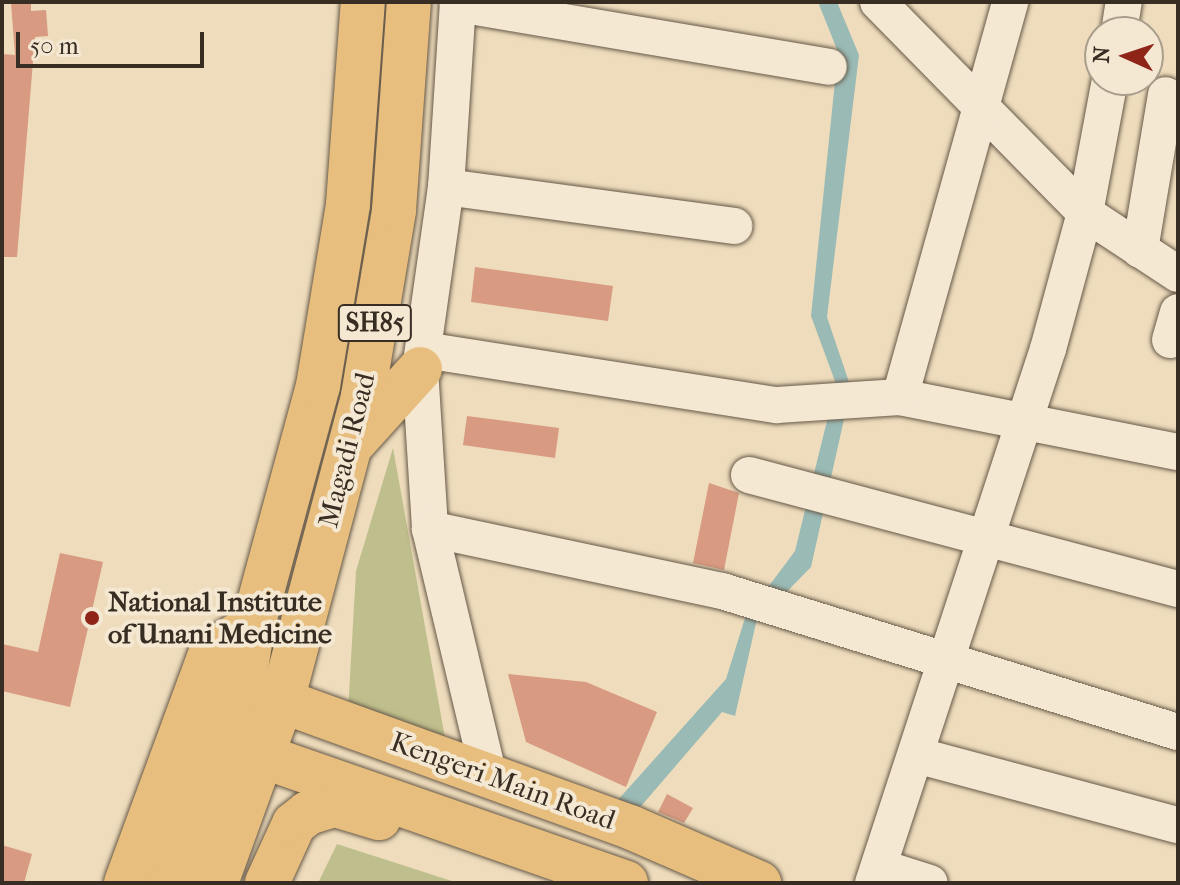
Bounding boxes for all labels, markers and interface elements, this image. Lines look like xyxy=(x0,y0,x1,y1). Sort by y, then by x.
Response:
scale bar xyxy=(20,16,208,66)
north arrow xyxy=(1084,16,1164,96)
text: 50 m xyxy=(30,32,79,60)
text: N xyxy=(1089,46,1115,64)
road number: SH85 xyxy=(337,301,413,345)
street label: Magadi Road xyxy=(312,369,382,531)
place label: National Institute of Unani Medicine xyxy=(108,585,332,651)
marker: National Institute of Unani Medicine xyxy=(83,609,101,627)
street label: Kengeri Main Road xyxy=(386,725,620,837)

